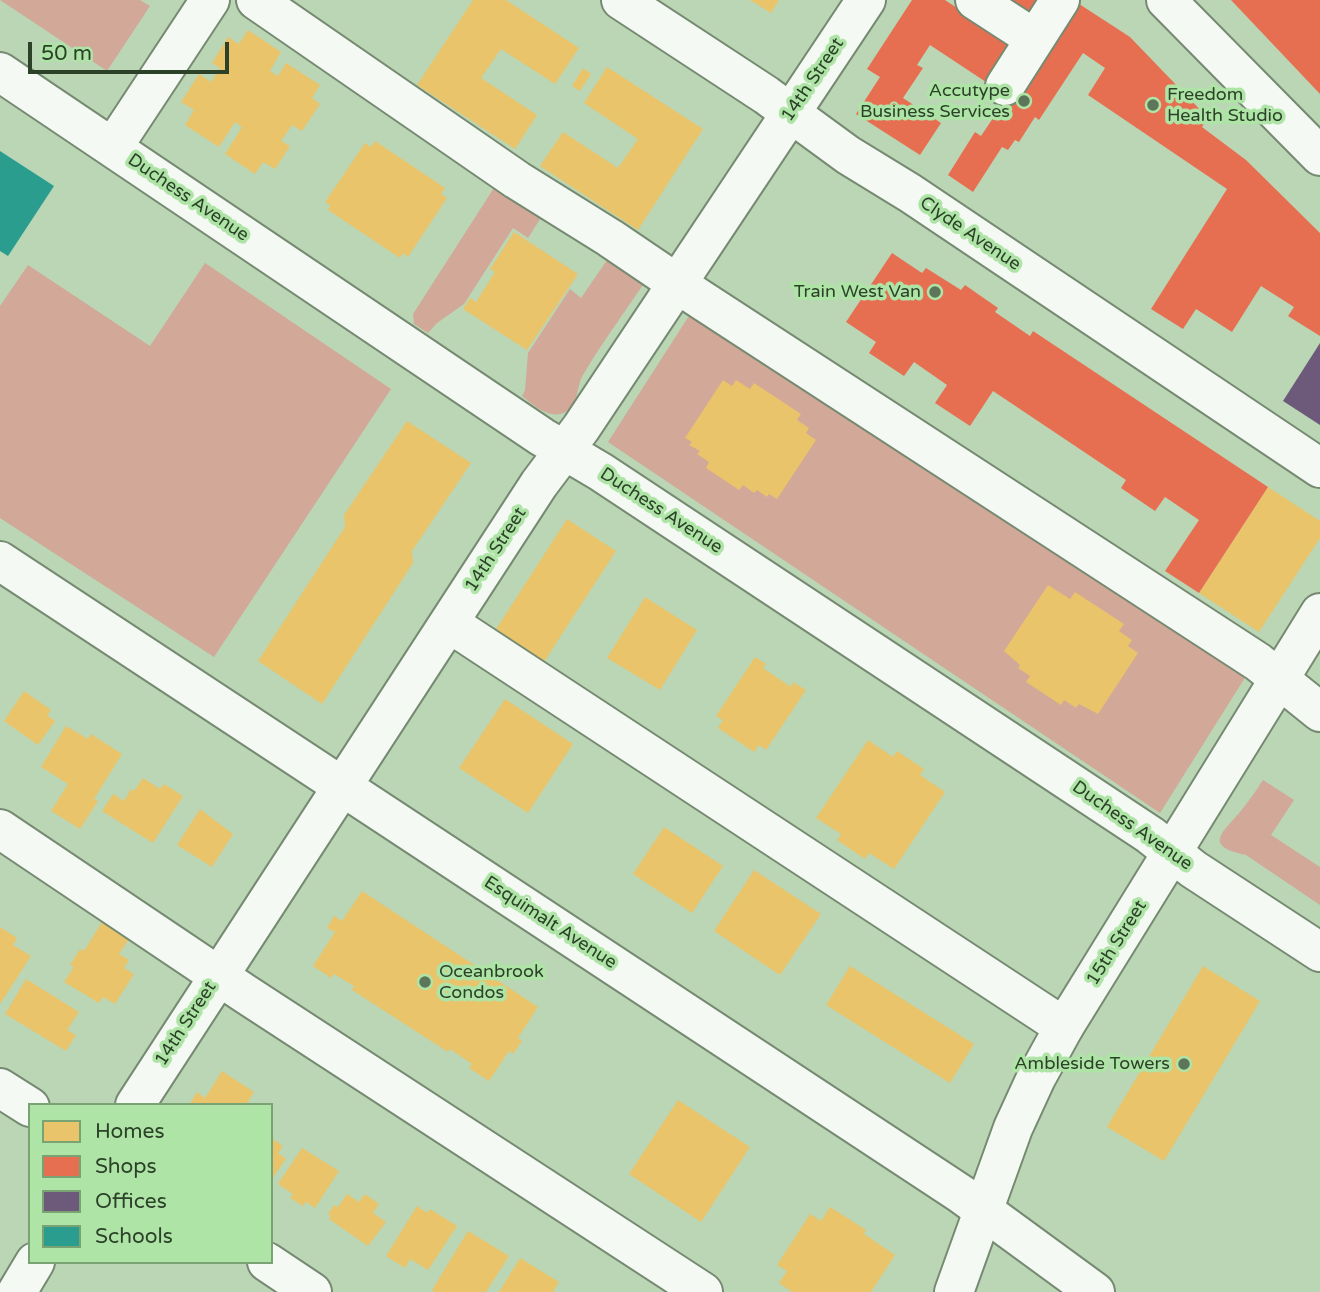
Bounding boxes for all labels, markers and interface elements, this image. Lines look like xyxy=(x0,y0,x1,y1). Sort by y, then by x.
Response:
scale bar xyxy=(32,28,233,72)
street label: 14th Street xyxy=(777,34,849,126)
text: 50 m xyxy=(41,41,92,66)
place label: Accutype Business Services xyxy=(860,80,1010,122)
place label: Freedom Health Studio xyxy=(1167,84,1283,126)
marker: Accutype Business Services xyxy=(1016,93,1032,109)
marker: Freedom Health Studio xyxy=(1145,97,1161,113)
street label: Duchess Avenue xyxy=(123,149,253,247)
street label: Clyde Avenue xyxy=(915,192,1025,276)
place label: Train West Van xyxy=(794,281,921,303)
marker: Train West Van xyxy=(927,284,943,300)
street label: Duchess Avenue xyxy=(596,463,726,559)
street label: 14th Street xyxy=(461,504,531,596)
street label: Duchess Avenue xyxy=(1068,777,1196,875)
street label: Esquimalt Avenue xyxy=(480,872,620,974)
street label: 15th Street xyxy=(1082,896,1152,990)
place label: Oceanbrook Condos xyxy=(439,961,544,1004)
marker: Oceanbrook Condos xyxy=(417,974,433,990)
street label: 14th Street xyxy=(151,978,221,1070)
place label: Ambleside Towers xyxy=(1014,1053,1170,1075)
marker: Ambleside Towers xyxy=(1176,1056,1192,1072)
legend xyxy=(28,1103,273,1264)
text: Homes xyxy=(95,1119,165,1144)
text: Shops xyxy=(95,1154,157,1179)
text: Offices xyxy=(95,1189,167,1214)
text: Schools xyxy=(95,1224,173,1249)

